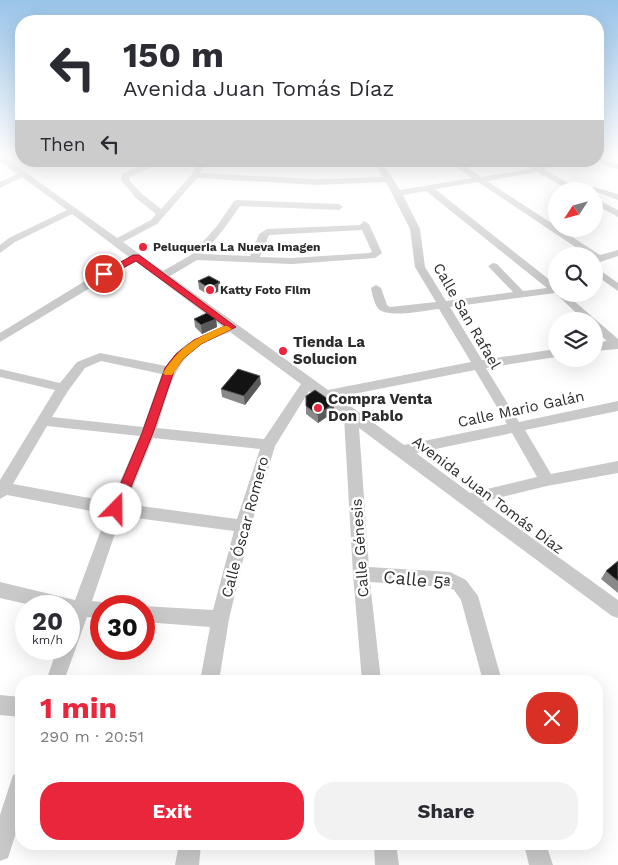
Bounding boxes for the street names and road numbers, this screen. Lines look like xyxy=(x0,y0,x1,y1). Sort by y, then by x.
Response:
street label: Calle San Rafael xyxy=(429,260,505,373)
street label: Calle Mario Galán xyxy=(456,387,586,431)
street label: Avenida Juan Tomás Díaz xyxy=(409,432,567,558)
street label: Calle Óscar Romero xyxy=(217,454,272,599)
street label: Calle Génesis xyxy=(348,498,372,598)
street label: Calle 5ª xyxy=(382,566,452,593)

